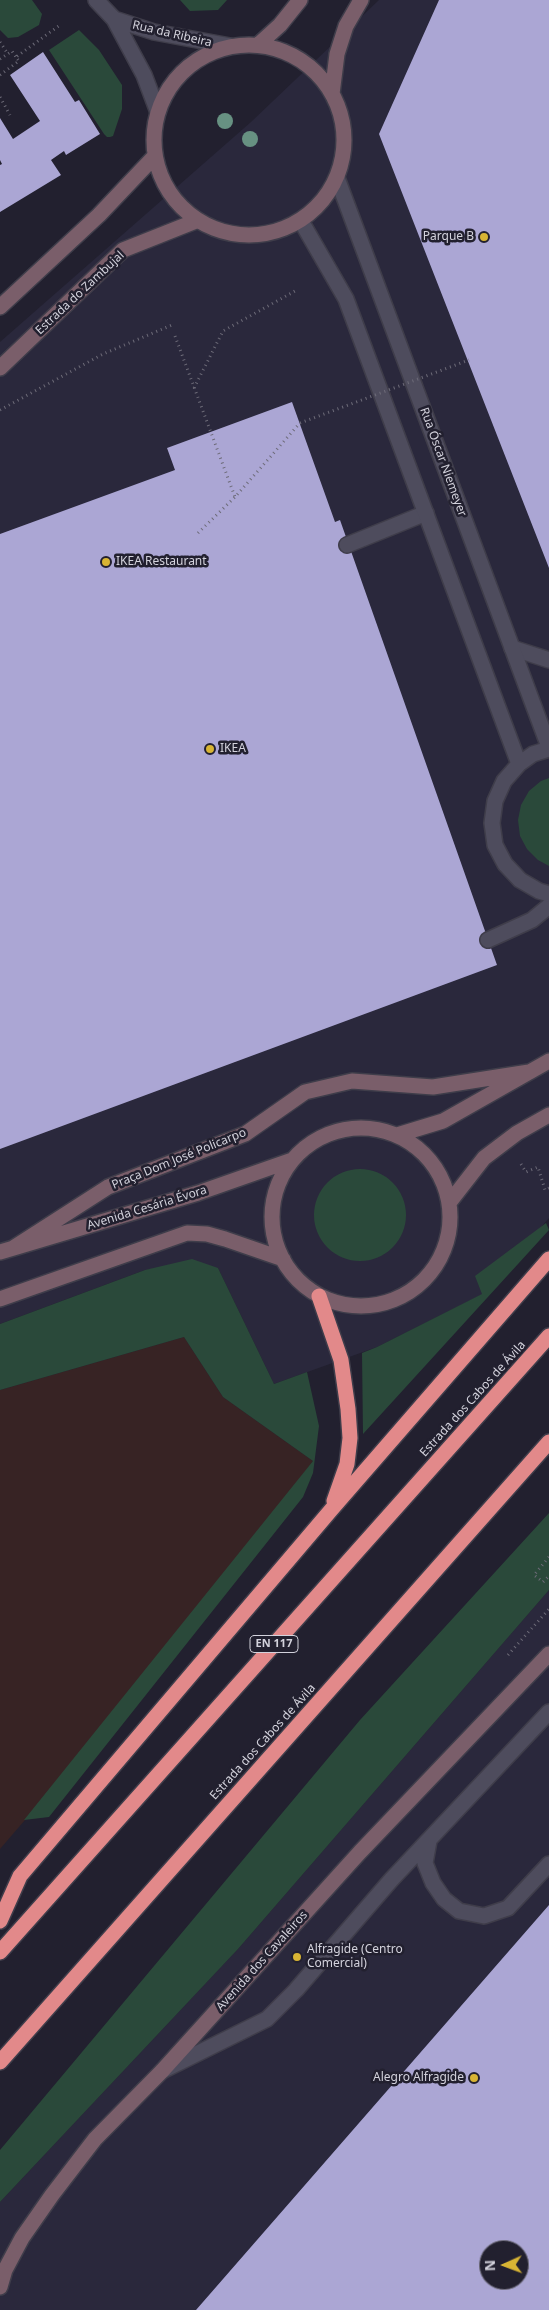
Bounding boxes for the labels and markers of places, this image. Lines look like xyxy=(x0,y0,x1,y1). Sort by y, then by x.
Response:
place label: Parque B xyxy=(423,230,474,244)
marker: Parque B xyxy=(478,231,490,243)
place label: IKEA Restaurant xyxy=(116,555,207,569)
marker: IKEA Restaurant xyxy=(100,556,112,568)
place label: IKEA xyxy=(220,742,246,756)
marker: IKEA xyxy=(204,743,216,755)
place label: Alfragide (Centro Comercial) xyxy=(307,1943,403,1971)
marker: Alfragide (Centro Comercial) xyxy=(291,1951,303,1963)
place label: Alegro Alfragide xyxy=(373,2071,464,2085)
marker: Alegro Alfragide xyxy=(468,2072,480,2084)

